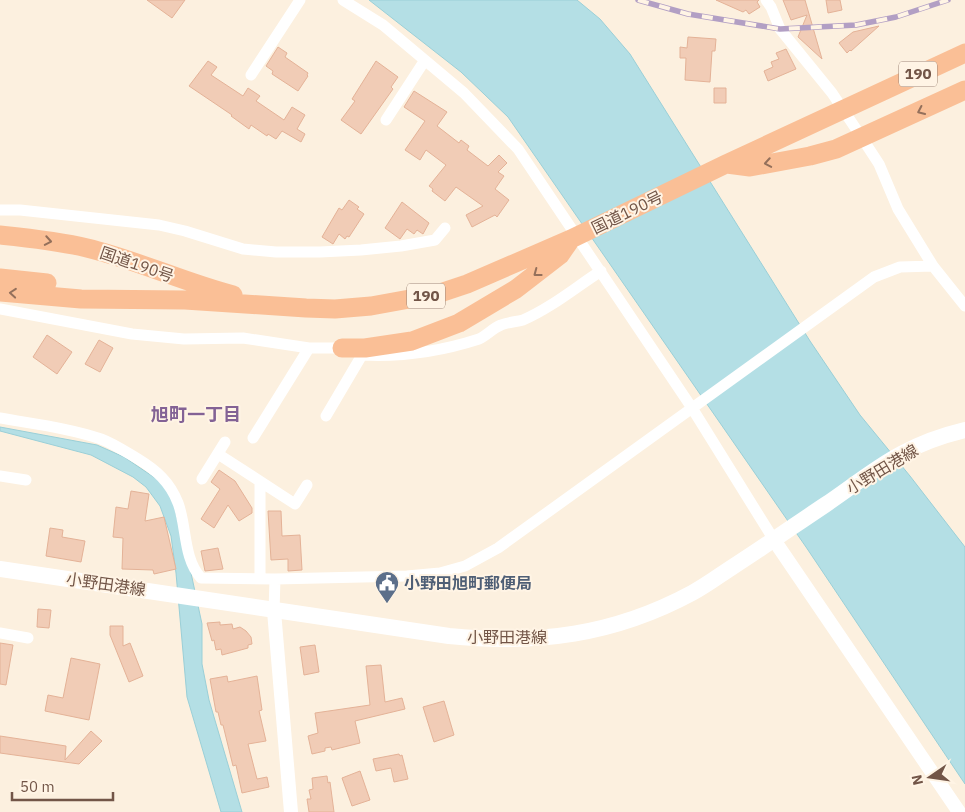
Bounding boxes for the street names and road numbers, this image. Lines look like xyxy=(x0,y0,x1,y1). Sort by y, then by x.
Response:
road number: 190 xyxy=(899,62,937,86)
street label: 国道190号 xyxy=(588,186,666,238)
street label: 国道190号 xyxy=(97,242,177,286)
road number: 190 xyxy=(407,284,445,308)
street label: 小野田港線 xyxy=(843,440,921,498)
street label: 小野田港線 xyxy=(65,569,147,599)
street label: 小野田港線 xyxy=(467,627,547,647)

